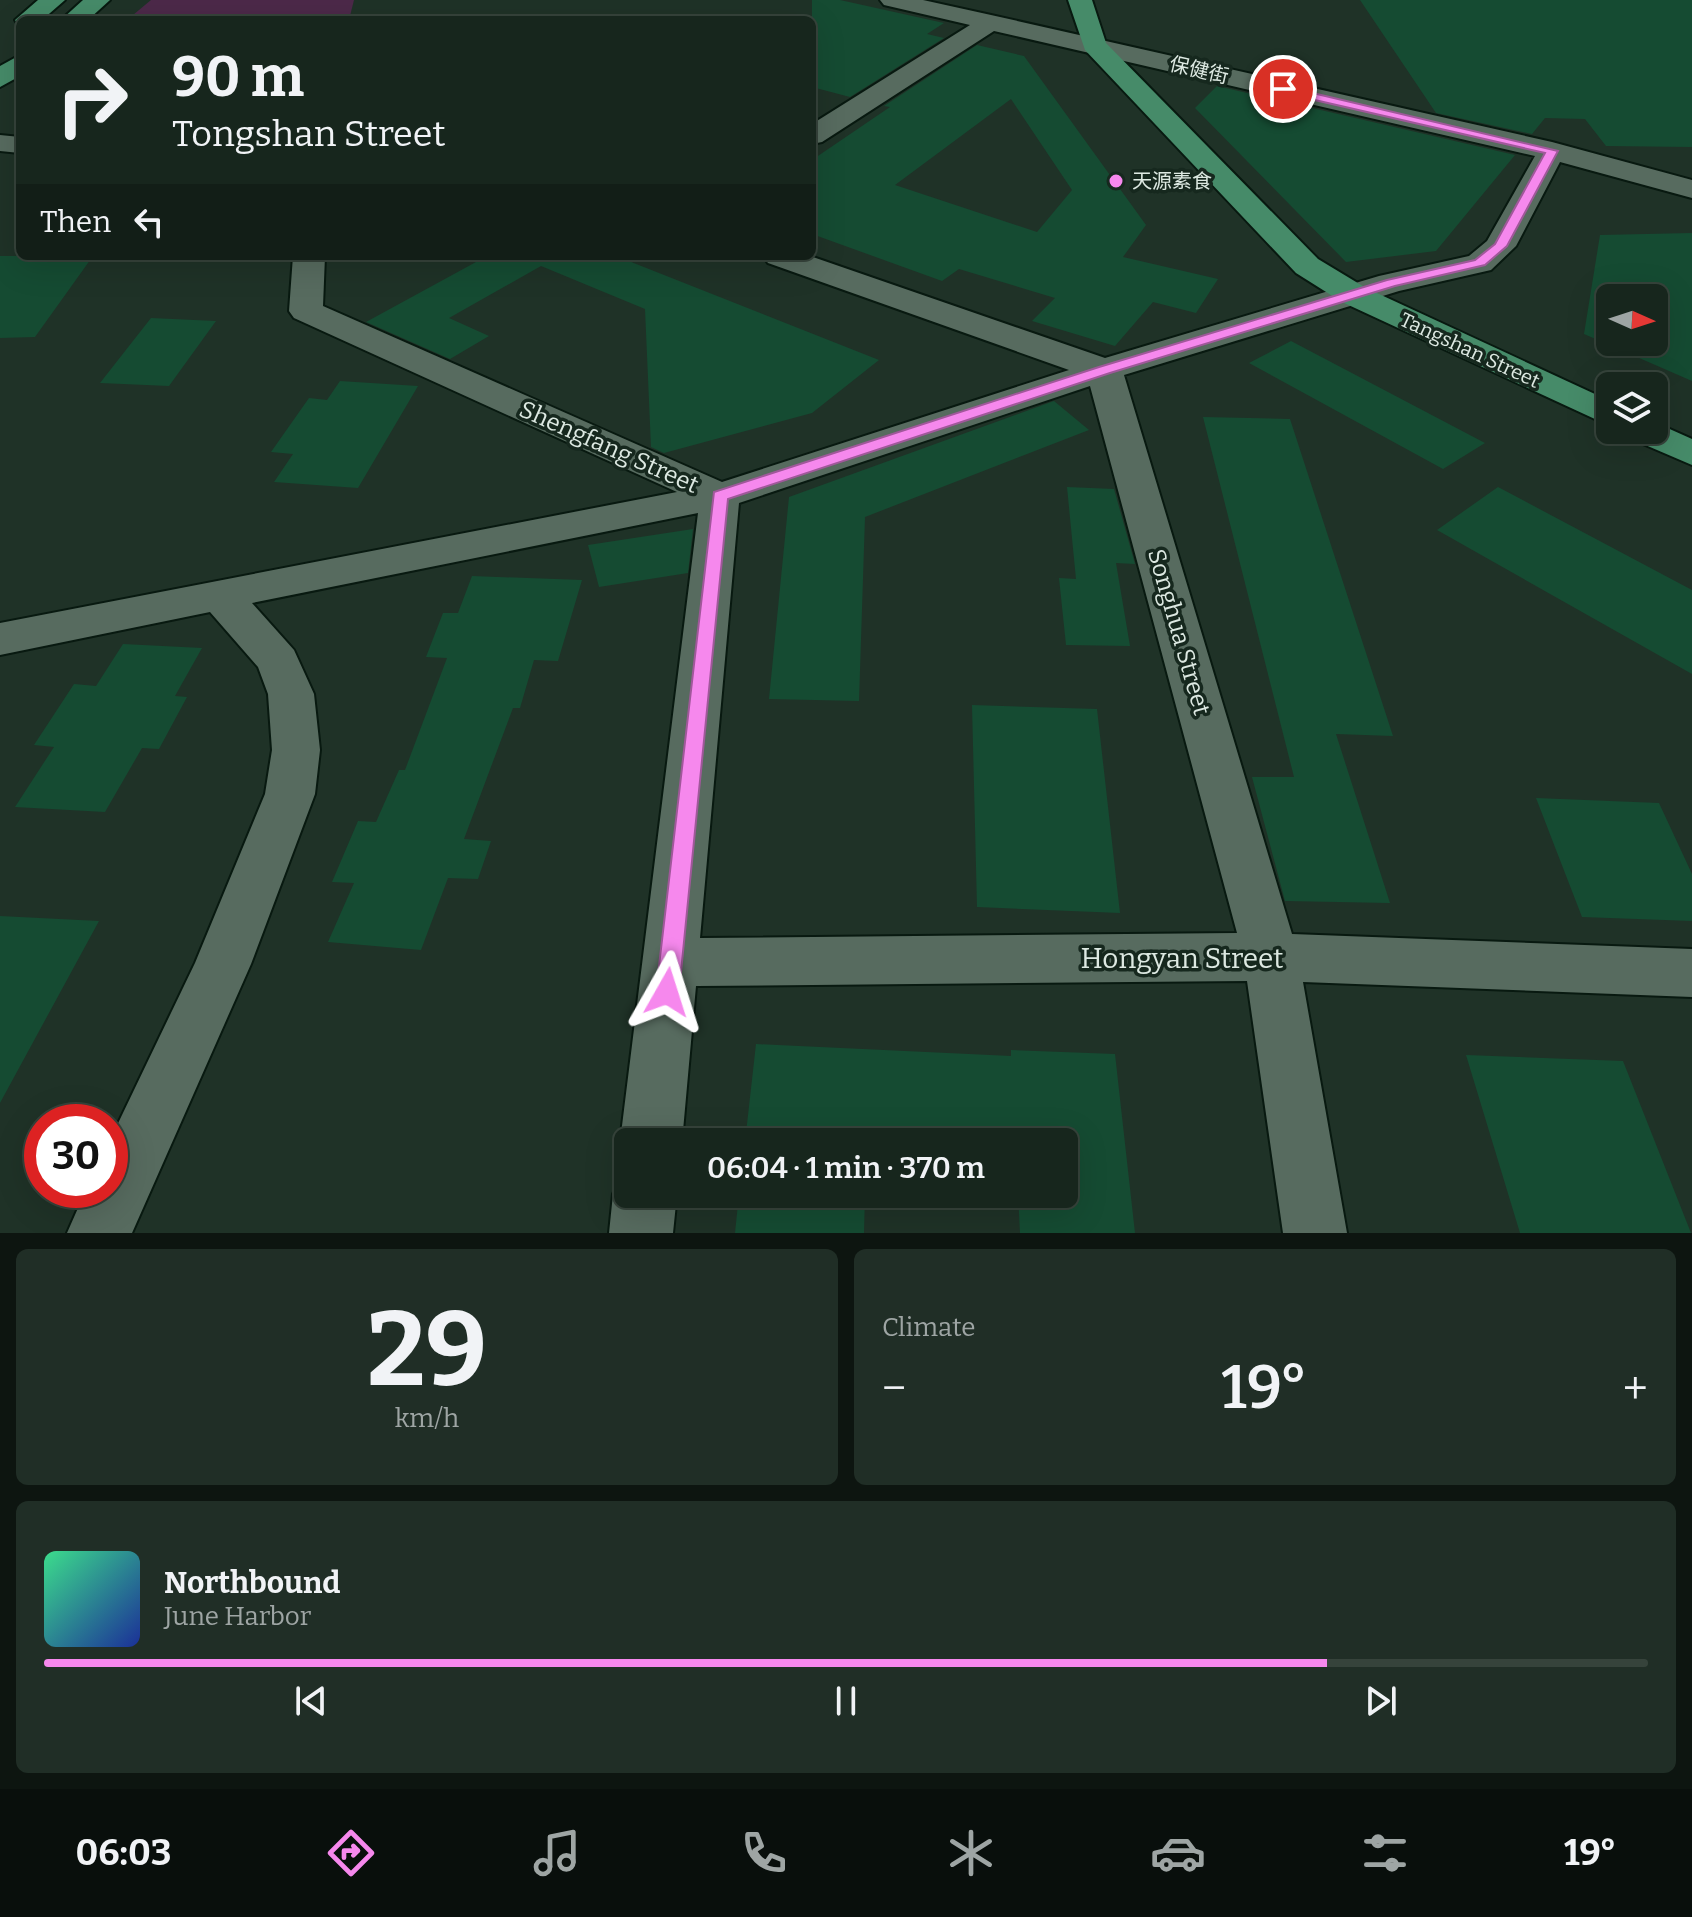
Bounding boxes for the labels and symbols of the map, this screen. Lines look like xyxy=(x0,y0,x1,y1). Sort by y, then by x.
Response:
street label: 保健街 xyxy=(1167,52,1231,88)
pin xyxy=(1249,55,1317,123)
place label: 天源素食 xyxy=(1132,169,1212,193)
marker: 天源素食 xyxy=(1107,172,1125,190)
north arrow xyxy=(1596,284,1668,356)
street label: Tangshan Street xyxy=(1396,307,1544,393)
street label: Shengfang Street xyxy=(515,395,703,499)
street label: Songhua Street xyxy=(1142,546,1216,719)
street label: Hongyan Street xyxy=(1081,942,1283,975)
position arrow xyxy=(625,950,709,1034)
speed limit sign: 30 xyxy=(24,1104,128,1208)

